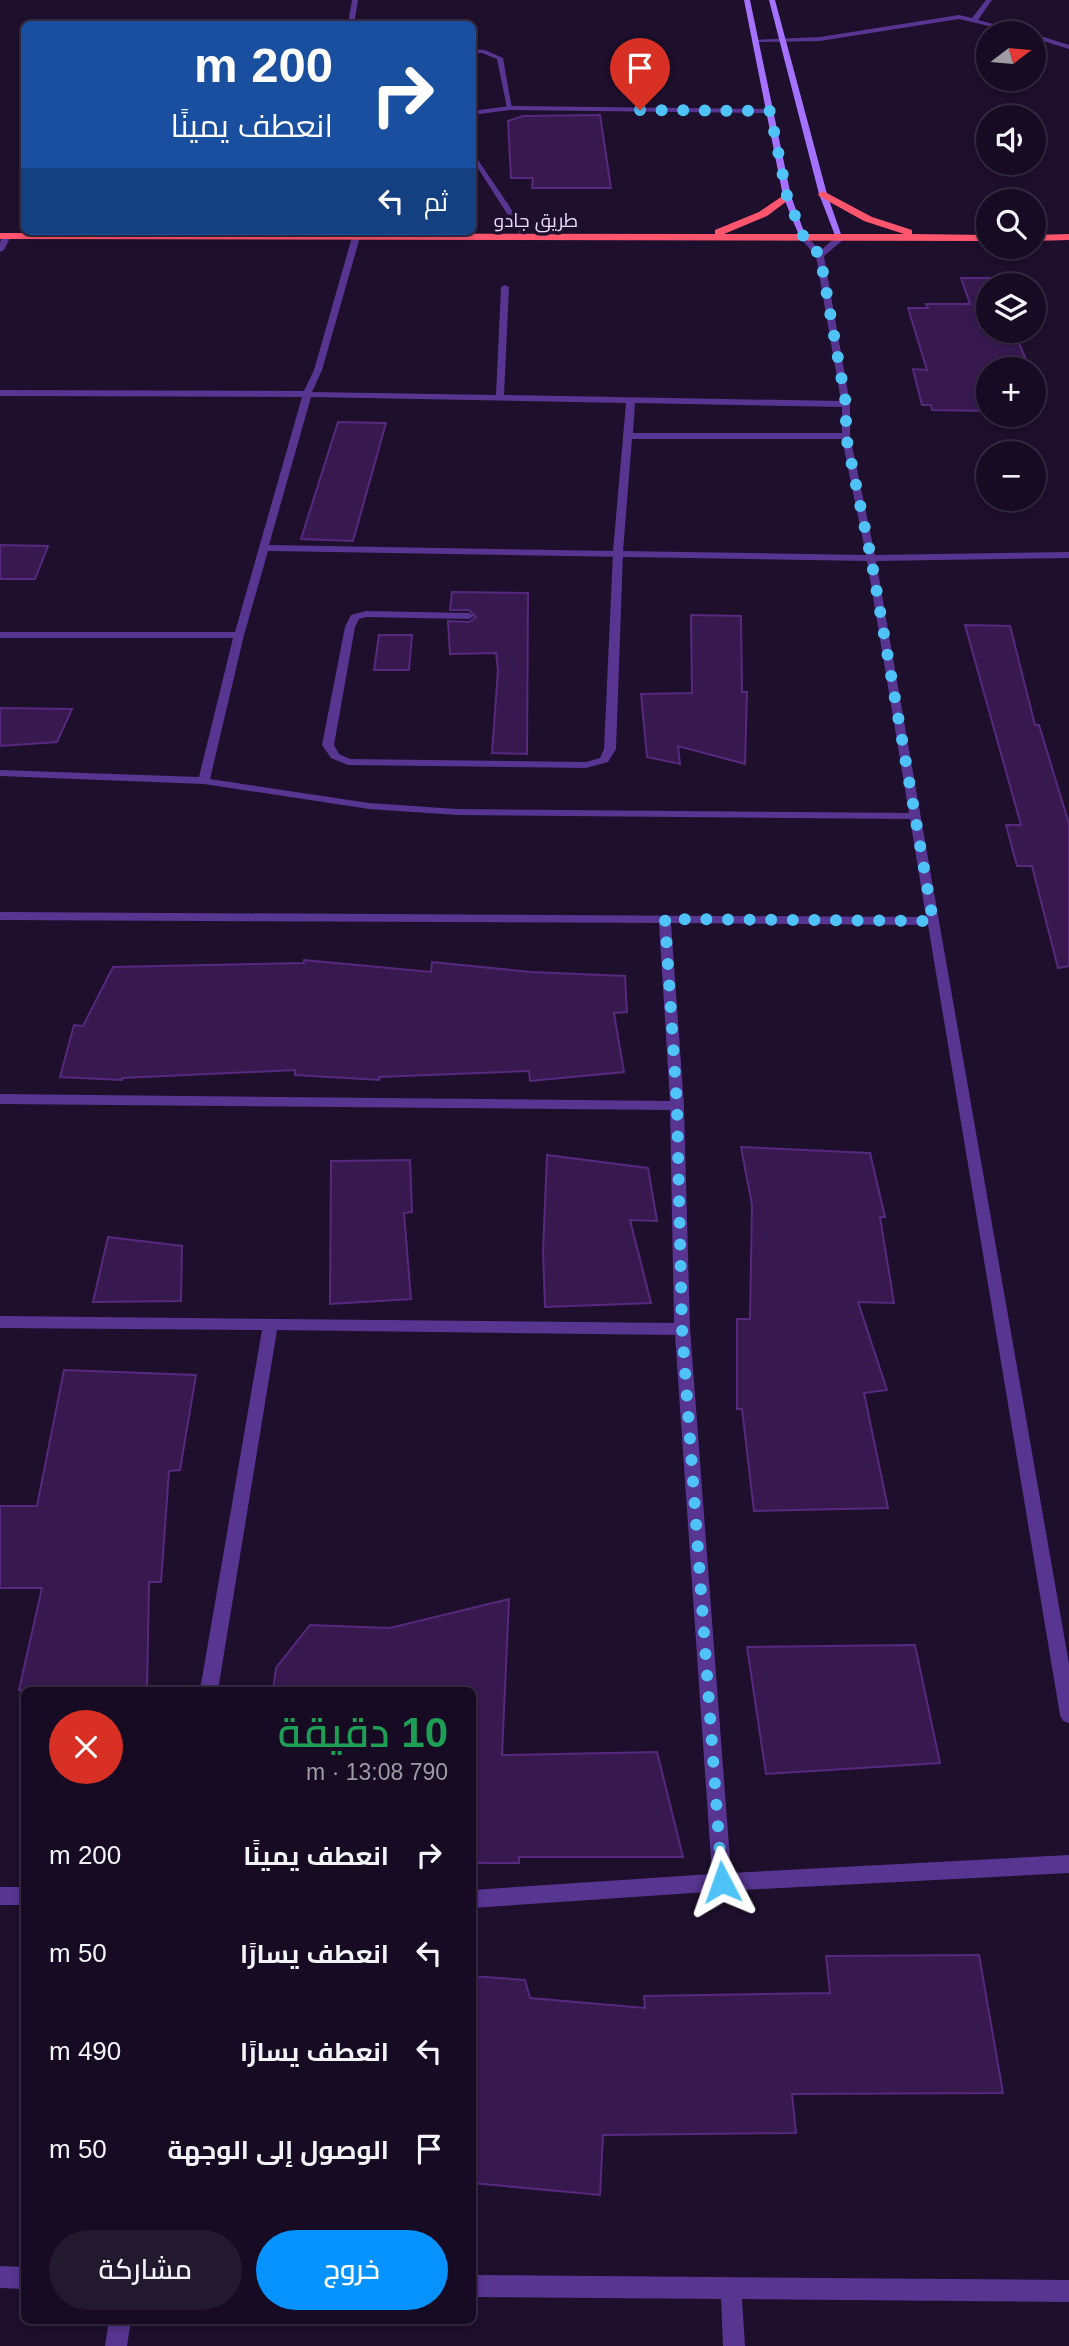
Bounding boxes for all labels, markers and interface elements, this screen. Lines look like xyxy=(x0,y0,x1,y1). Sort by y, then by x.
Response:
north arrow xyxy=(976,21,1046,91)
map controls xyxy=(976,21,1046,511)
text: 200 m xyxy=(194,38,333,92)
pin xyxy=(610,38,670,110)
icon: right xyxy=(357,49,448,140)
icon: arrive xyxy=(621,49,659,87)
button: sound xyxy=(976,105,1046,175)
text: انعطف يمينًا xyxy=(170,108,333,144)
icon: left xyxy=(372,182,410,220)
text: ثم xyxy=(424,187,448,217)
button: search xyxy=(976,189,1046,259)
street label: طريق جادو xyxy=(494,210,578,233)
button: layers xyxy=(976,273,1046,343)
button: + xyxy=(976,357,1046,427)
button: − xyxy=(976,441,1046,511)
text: 10 دقيقة xyxy=(278,1709,448,1756)
button: close xyxy=(49,1710,123,1784)
text: 790 m · 13:08 xyxy=(306,1759,448,1785)
icon: right xyxy=(410,1836,448,1874)
text: 200 m xyxy=(49,1840,121,1870)
text: انعطف يمينًا xyxy=(243,1841,389,1871)
position arrow xyxy=(685,1845,759,1919)
icon: left xyxy=(410,1934,448,1972)
text: 50 m xyxy=(49,1938,107,1968)
text: انعطف يسارًا xyxy=(240,1939,389,1969)
icon: left xyxy=(410,2032,448,2070)
text: 490 m xyxy=(49,2036,121,2066)
text: انعطف يسارًا xyxy=(240,2037,389,2067)
icon: arrive xyxy=(410,2130,448,2168)
text: 50 m xyxy=(49,2134,107,2164)
text: الوصول إلى الوجهة xyxy=(167,2135,389,2165)
button: مشاركة xyxy=(49,2230,242,2310)
button: خروج xyxy=(256,2230,448,2310)

